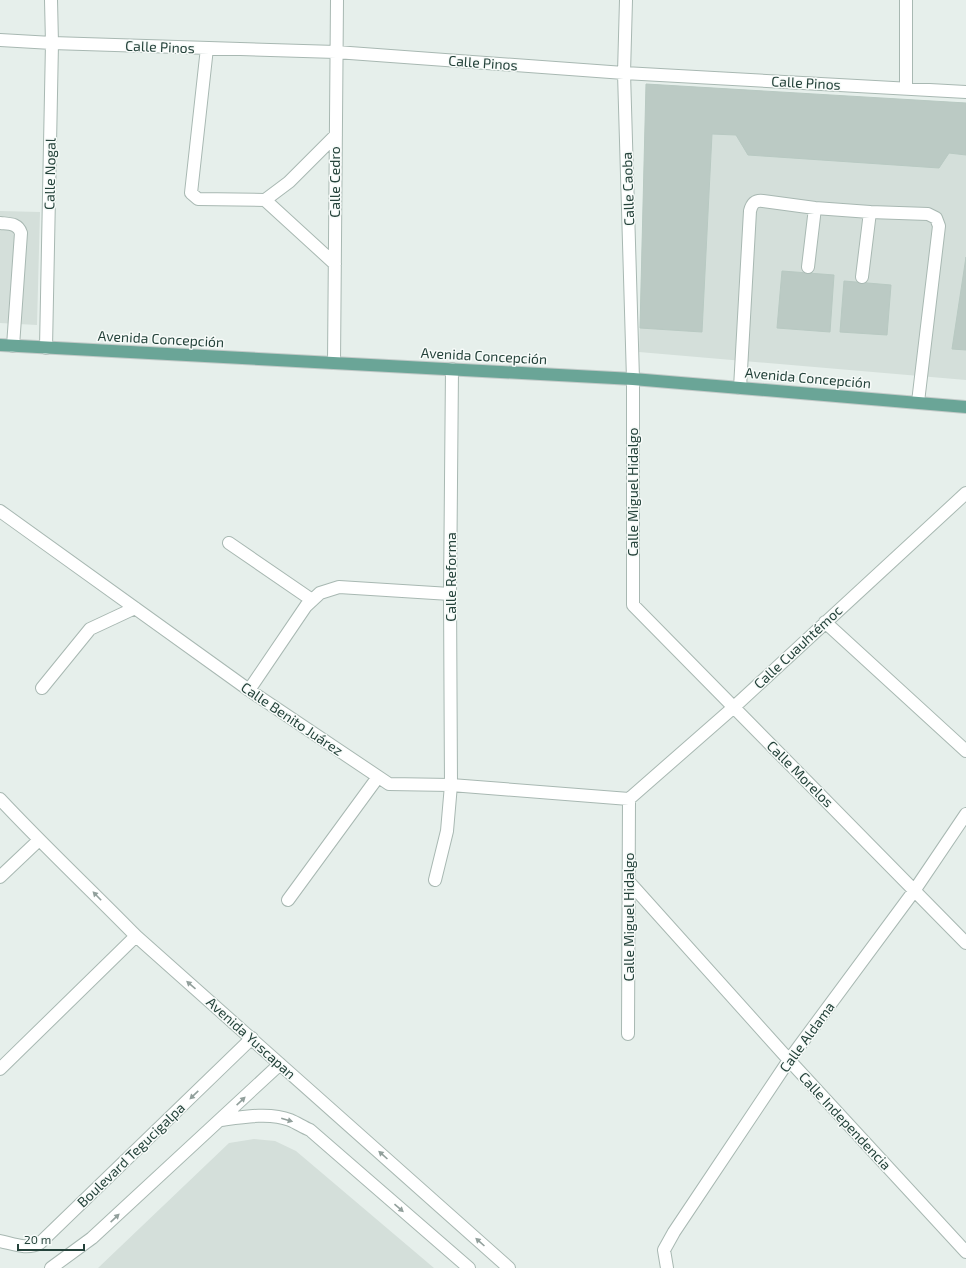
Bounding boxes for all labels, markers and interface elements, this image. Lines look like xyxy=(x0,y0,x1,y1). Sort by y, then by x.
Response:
street label: Calle Pinos xyxy=(125,37,195,56)
street label: Calle Pinos xyxy=(448,52,518,73)
street label: Calle Pinos xyxy=(771,72,841,93)
street label: Calle Nogal xyxy=(40,137,59,210)
street label: Calle Cedro xyxy=(326,146,343,218)
street label: Calle Caoba xyxy=(618,152,637,226)
street label: Avenida Concepción xyxy=(97,327,225,350)
street label: Avenida Concepción xyxy=(420,344,548,367)
street label: Avenida Concepción xyxy=(744,364,872,391)
street label: Calle Miguel Hidalgo xyxy=(624,427,641,557)
street label: Calle Reforma xyxy=(442,532,459,622)
street label: Calle Cuauhtémoc xyxy=(750,601,845,692)
street label: Calle Benito Juárez xyxy=(238,678,346,759)
street label: Calle Morelos xyxy=(764,737,837,810)
street label: Calle Miguel Hidalgo xyxy=(620,852,637,982)
one-way arrow xyxy=(92,891,101,901)
one-way arrow xyxy=(186,980,196,989)
street label: Avenida Yuscapan xyxy=(203,993,299,1082)
street label: Calle Aldama xyxy=(775,998,838,1075)
street label: Calle Independencia xyxy=(796,1068,895,1173)
one-way arrow xyxy=(189,1090,199,1100)
one-way arrow xyxy=(236,1096,246,1105)
street label: Boulevard Tegucigalpa xyxy=(73,1099,188,1210)
one-way arrow xyxy=(281,1117,293,1123)
one-way arrow xyxy=(378,1151,388,1160)
one-way arrow xyxy=(394,1203,405,1212)
one-way arrow xyxy=(109,1213,120,1222)
scale bar xyxy=(18,1226,84,1252)
text: 20 m xyxy=(24,1232,51,1246)
one-way arrow xyxy=(475,1237,485,1247)

